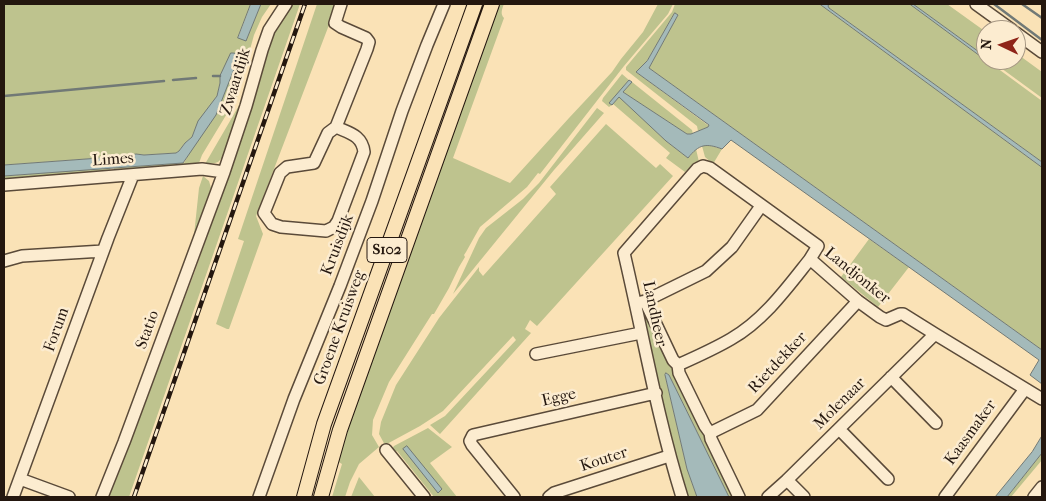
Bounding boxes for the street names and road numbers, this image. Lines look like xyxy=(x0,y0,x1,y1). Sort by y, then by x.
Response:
street label: Zwaardijk xyxy=(217,46,255,118)
street label: Limes xyxy=(92,149,134,171)
street label: Kruisdijk xyxy=(318,212,358,278)
road number: S102 xyxy=(367,238,407,262)
street label: Landjonker xyxy=(820,244,894,308)
street label: Groene Kruisweg xyxy=(310,268,370,388)
street label: Landheer xyxy=(638,279,670,349)
street label: Forum xyxy=(40,305,74,355)
street label: Statio xyxy=(132,308,164,352)
street label: Rietdekker xyxy=(745,328,811,398)
street label: Molenaar xyxy=(810,374,870,434)
street label: Egge xyxy=(540,385,578,411)
street label: Kaasmaker xyxy=(941,397,1001,469)
street label: Kouter xyxy=(578,443,630,477)

